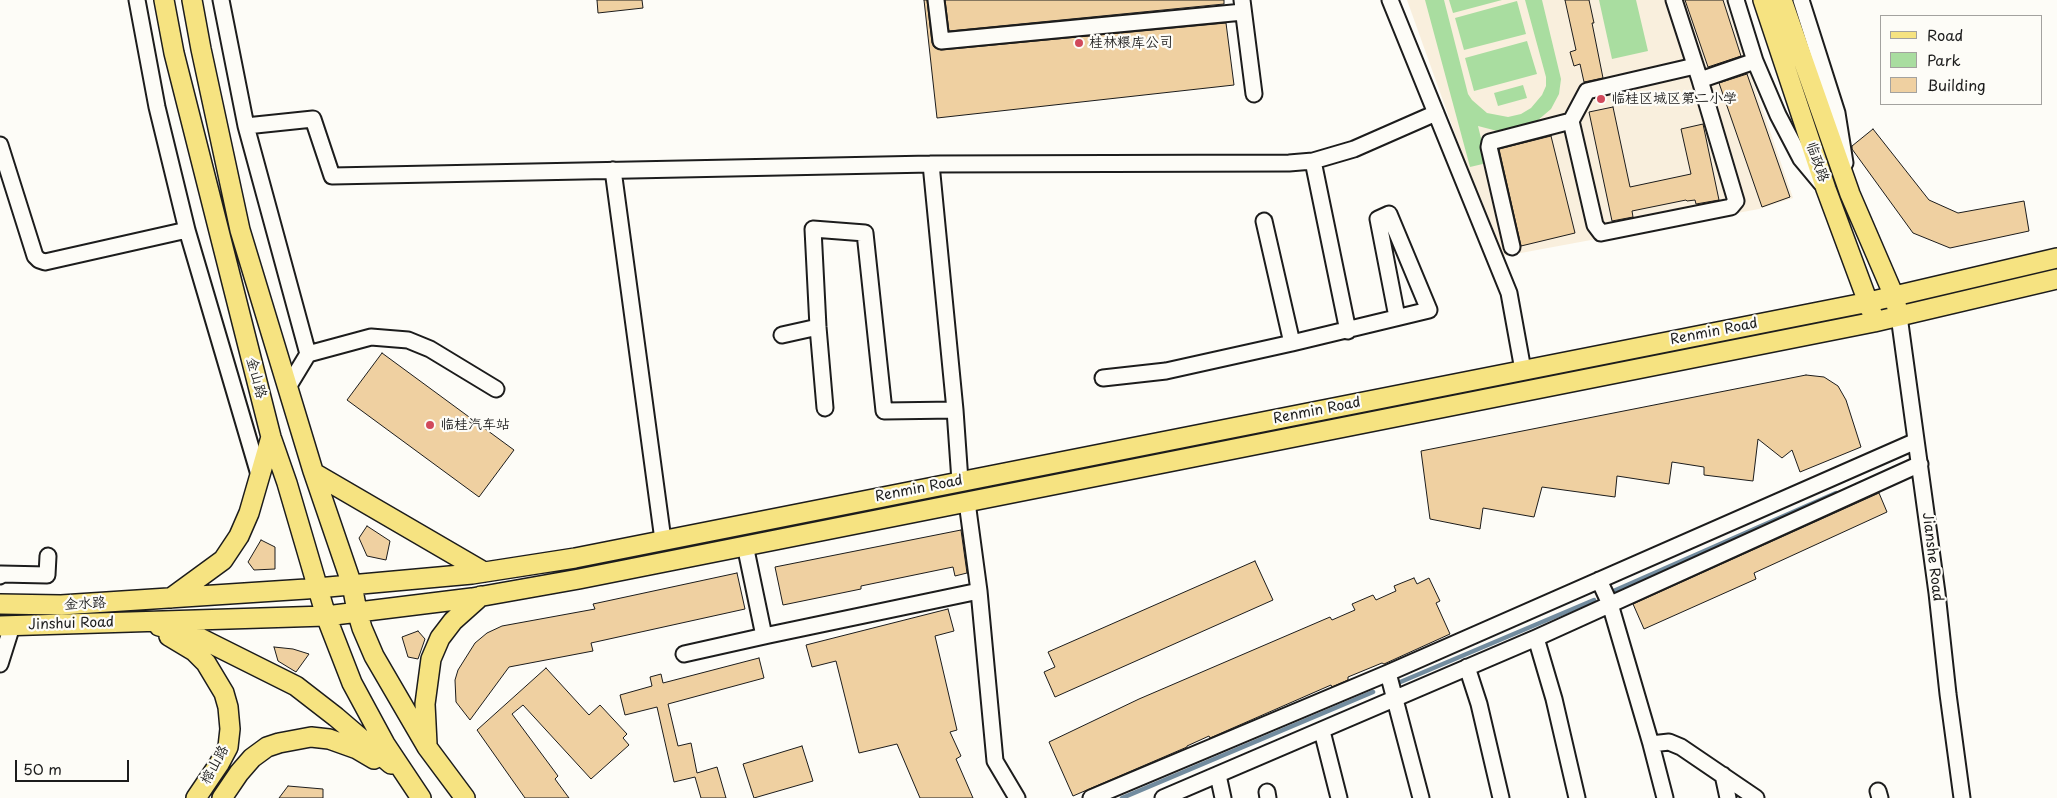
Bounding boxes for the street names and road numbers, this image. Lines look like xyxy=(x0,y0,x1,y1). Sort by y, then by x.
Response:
street label: 临政路 xyxy=(1802,139,1832,185)
street label: Renmin Road xyxy=(1669,315,1759,349)
street label: 金山路 xyxy=(242,356,270,400)
street label: Renmin Road xyxy=(1272,394,1362,428)
street label: Renmin Road xyxy=(874,472,964,506)
street label: Jianshe Road xyxy=(1918,512,1946,602)
street label: 金水路 xyxy=(64,595,106,613)
street label: Jinshui Road xyxy=(28,614,114,634)
street label: 榕山路 xyxy=(197,743,233,787)

